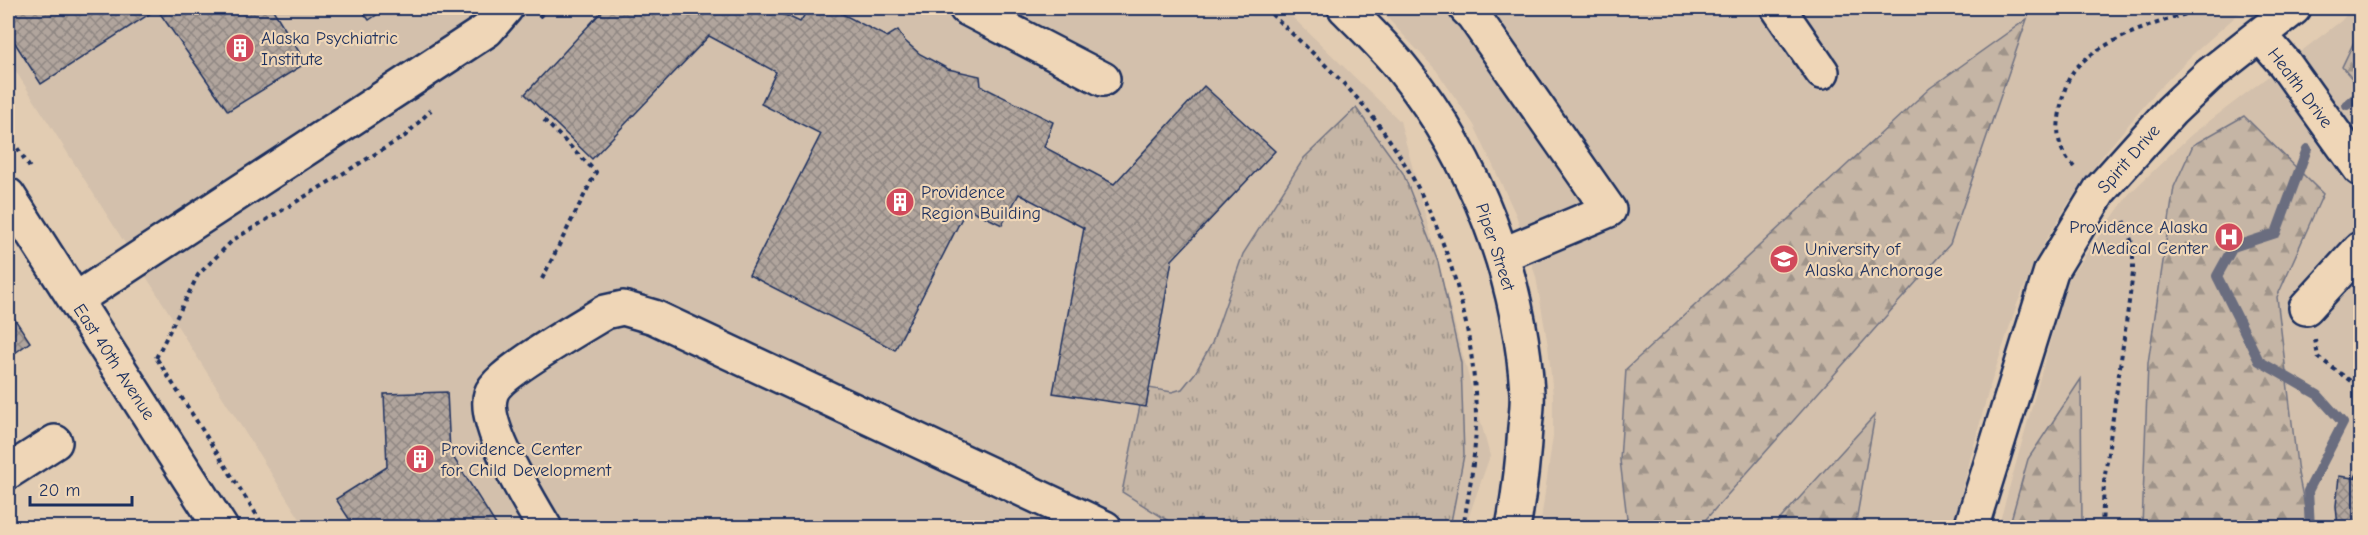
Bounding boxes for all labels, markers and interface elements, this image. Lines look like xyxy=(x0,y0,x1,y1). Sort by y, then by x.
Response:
place label: Alaska Psychiatric Institute xyxy=(261,28,398,70)
building icon: Alaska Psychiatric Institute xyxy=(224,32,256,64)
street label: Health Drive xyxy=(2263,44,2337,132)
street label: Spirit Drive xyxy=(2093,120,2165,198)
place label: Providence Region Building xyxy=(921,182,1041,224)
building icon: Providence Region Building xyxy=(884,186,916,218)
street label: Piper Street xyxy=(1471,200,1519,294)
place label: Providence Alaska Medical Center xyxy=(2069,217,2209,259)
hospital icon: Providence Alaska Medical Center xyxy=(2213,221,2245,253)
place label: University of Alaska Anchorage xyxy=(1805,239,1943,281)
school or university icon: University of Alaska Anchorage xyxy=(1768,243,1800,275)
street label: East 40th Avenue xyxy=(69,300,159,424)
place label: Providence Center for Child Development xyxy=(440,439,612,481)
building icon: Providence Center for Child Development xyxy=(404,443,436,475)
scale bar xyxy=(30,469,132,507)
text: 20 m xyxy=(39,480,80,501)

